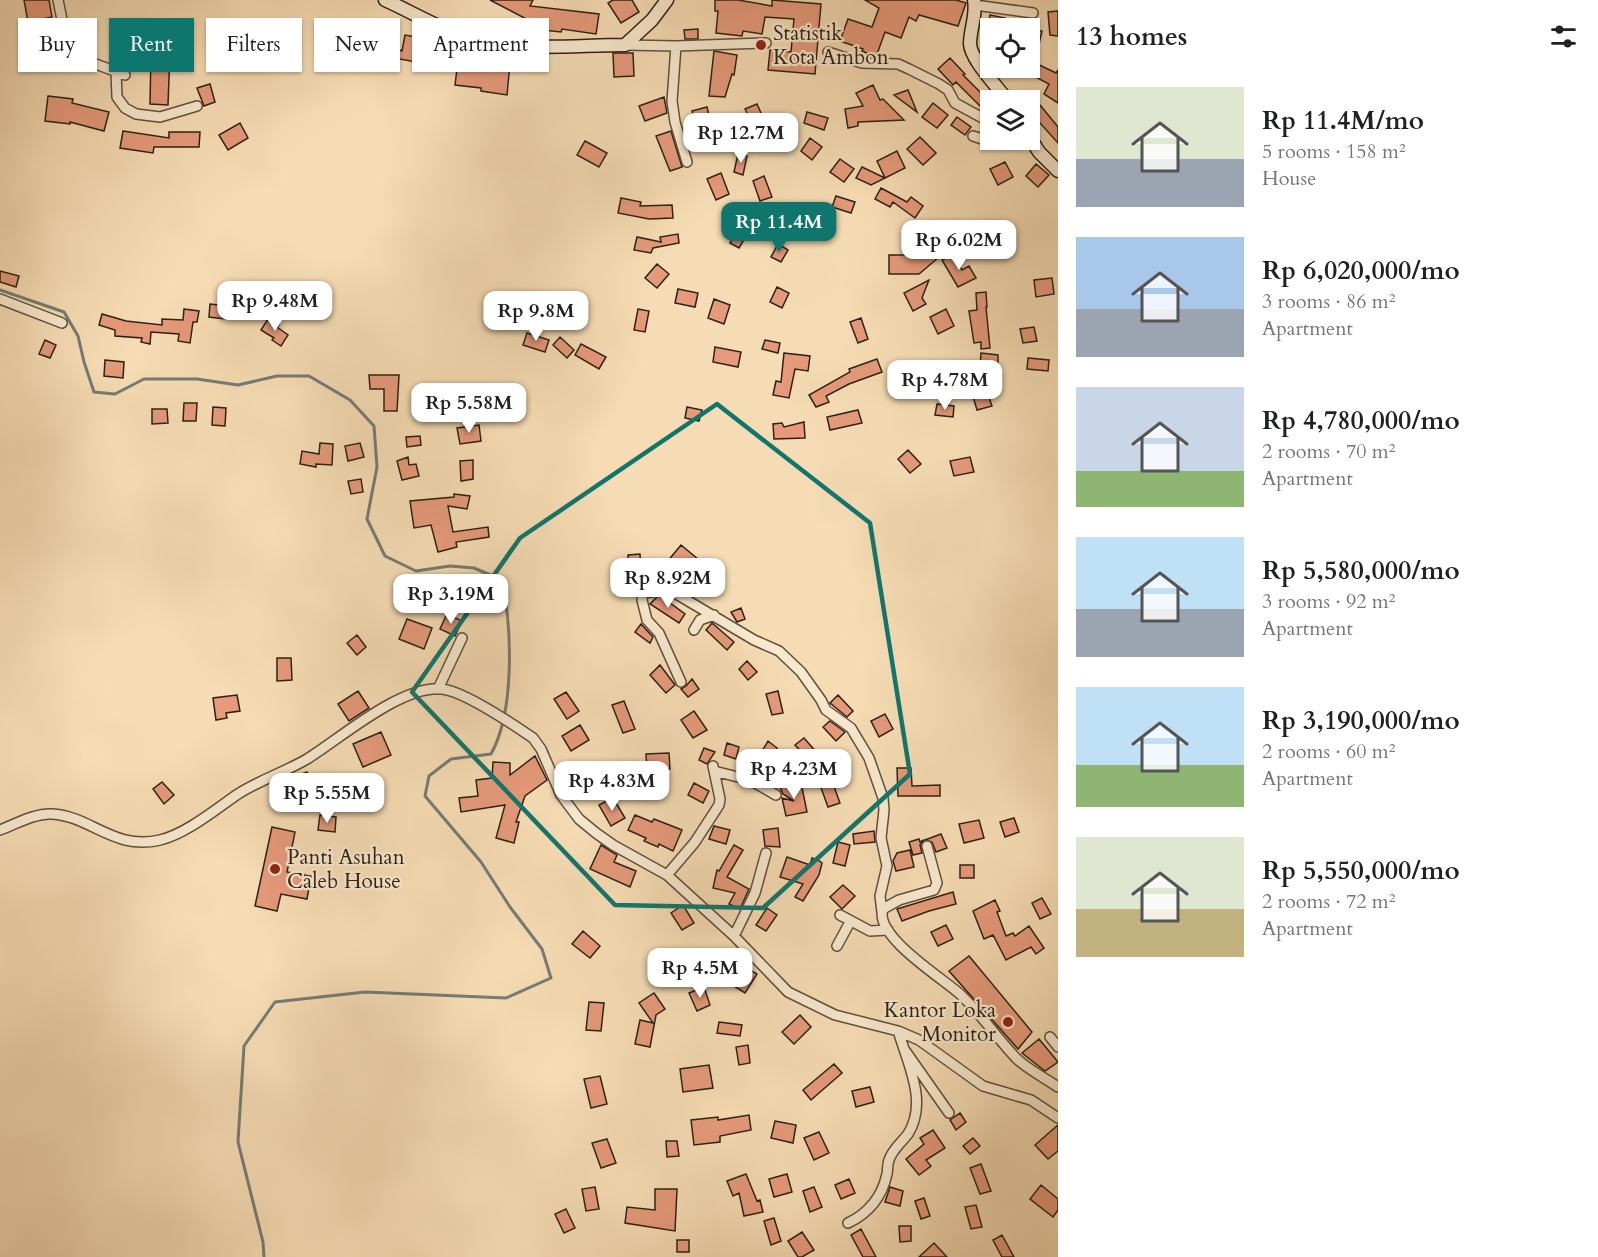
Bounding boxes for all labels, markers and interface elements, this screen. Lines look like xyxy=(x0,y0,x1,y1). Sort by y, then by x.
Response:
chip: Buy xyxy=(18,18,97,72)
chip: Rent xyxy=(109,18,194,72)
chip: Filters xyxy=(206,18,302,72)
chip: New xyxy=(314,18,400,72)
chip: Apartment xyxy=(412,18,549,72)
map controls xyxy=(980,18,1040,150)
button: locate xyxy=(980,18,1040,78)
place label: Statistik Kota Ambon xyxy=(773,19,889,72)
text: 13 homes xyxy=(1076,19,1187,54)
icon: filters xyxy=(1547,20,1580,53)
marker: Statistik Kota Ambon xyxy=(754,38,768,52)
button: layers xyxy=(980,90,1040,150)
text: Rp 11.4M/mo xyxy=(1262,103,1424,138)
icon: home xyxy=(1124,111,1196,183)
pin: Rp 12.7M xyxy=(679,113,803,164)
text: Rp 12.7M xyxy=(697,119,785,146)
text: 5 rooms · 158 m² xyxy=(1262,138,1406,165)
text: House xyxy=(1262,165,1316,192)
pin: Rp 11.4M xyxy=(717,202,841,253)
text: Rp 11.4M xyxy=(735,208,823,235)
pin: Rp 6.02M xyxy=(897,220,1021,271)
text: Rp 6.02M xyxy=(915,226,1003,253)
text: Rp 6,020,000/mo xyxy=(1262,253,1460,288)
icon: home xyxy=(1124,261,1196,333)
pin: Rp 9.48M xyxy=(213,281,337,332)
text: Rp 9.48M xyxy=(231,287,319,314)
text: 3 rooms · 86 m² xyxy=(1262,288,1395,315)
pin: Rp 9.8M xyxy=(481,291,591,342)
text: Rp 9.8M xyxy=(497,297,575,324)
text: Apartment xyxy=(1262,315,1353,342)
pin: Rp 4.78M xyxy=(883,360,1007,411)
text: Rp 4.78M xyxy=(901,366,989,393)
pin: Rp 5.58M xyxy=(407,383,531,434)
text: Rp 5.58M xyxy=(425,389,513,416)
text: Rp 4,780,000/mo xyxy=(1262,403,1460,438)
icon: home xyxy=(1124,411,1196,483)
text: 2 rooms · 70 m² xyxy=(1262,438,1395,465)
text: Apartment xyxy=(1262,465,1353,492)
text: Rp 5,580,000/mo xyxy=(1262,553,1460,588)
pin: Rp 8.92M xyxy=(606,558,730,609)
icon: home xyxy=(1124,561,1196,633)
text: Rp 8.92M xyxy=(624,564,712,591)
pin: Rp 3.19M xyxy=(389,574,513,625)
text: Rp 3.19M xyxy=(407,580,495,607)
text: 3 rooms · 92 m² xyxy=(1262,588,1395,615)
text: Apartment xyxy=(1262,615,1353,642)
text: Rp 3,190,000/mo xyxy=(1262,703,1460,738)
icon: home xyxy=(1124,711,1196,783)
text: 2 rooms · 60 m² xyxy=(1262,738,1395,765)
pin: Rp 4.23M xyxy=(732,749,856,800)
text: Rp 4.23M xyxy=(750,755,838,782)
pin: Rp 4.83M xyxy=(550,761,674,812)
text: Apartment xyxy=(1262,765,1353,792)
text: Rp 4.83M xyxy=(568,767,656,794)
pin: Rp 5.55M xyxy=(265,773,389,824)
text: Rp 5.55M xyxy=(283,779,371,806)
place label: Panti Asuhan Caleb House xyxy=(287,843,405,896)
text: Rp 5,550,000/mo xyxy=(1262,853,1460,888)
icon: home xyxy=(1124,861,1196,933)
marker: Panti Asuhan Caleb House xyxy=(268,862,282,876)
text: 2 rooms · 72 m² xyxy=(1262,888,1395,915)
text: Apartment xyxy=(1262,915,1353,942)
pin: Rp 4.5M xyxy=(645,948,755,999)
text: Rp 4.5M xyxy=(661,954,739,981)
place label: Kantor Loka Monitor xyxy=(884,996,996,1049)
marker: Kantor Loka Monitor xyxy=(1001,1015,1015,1029)

